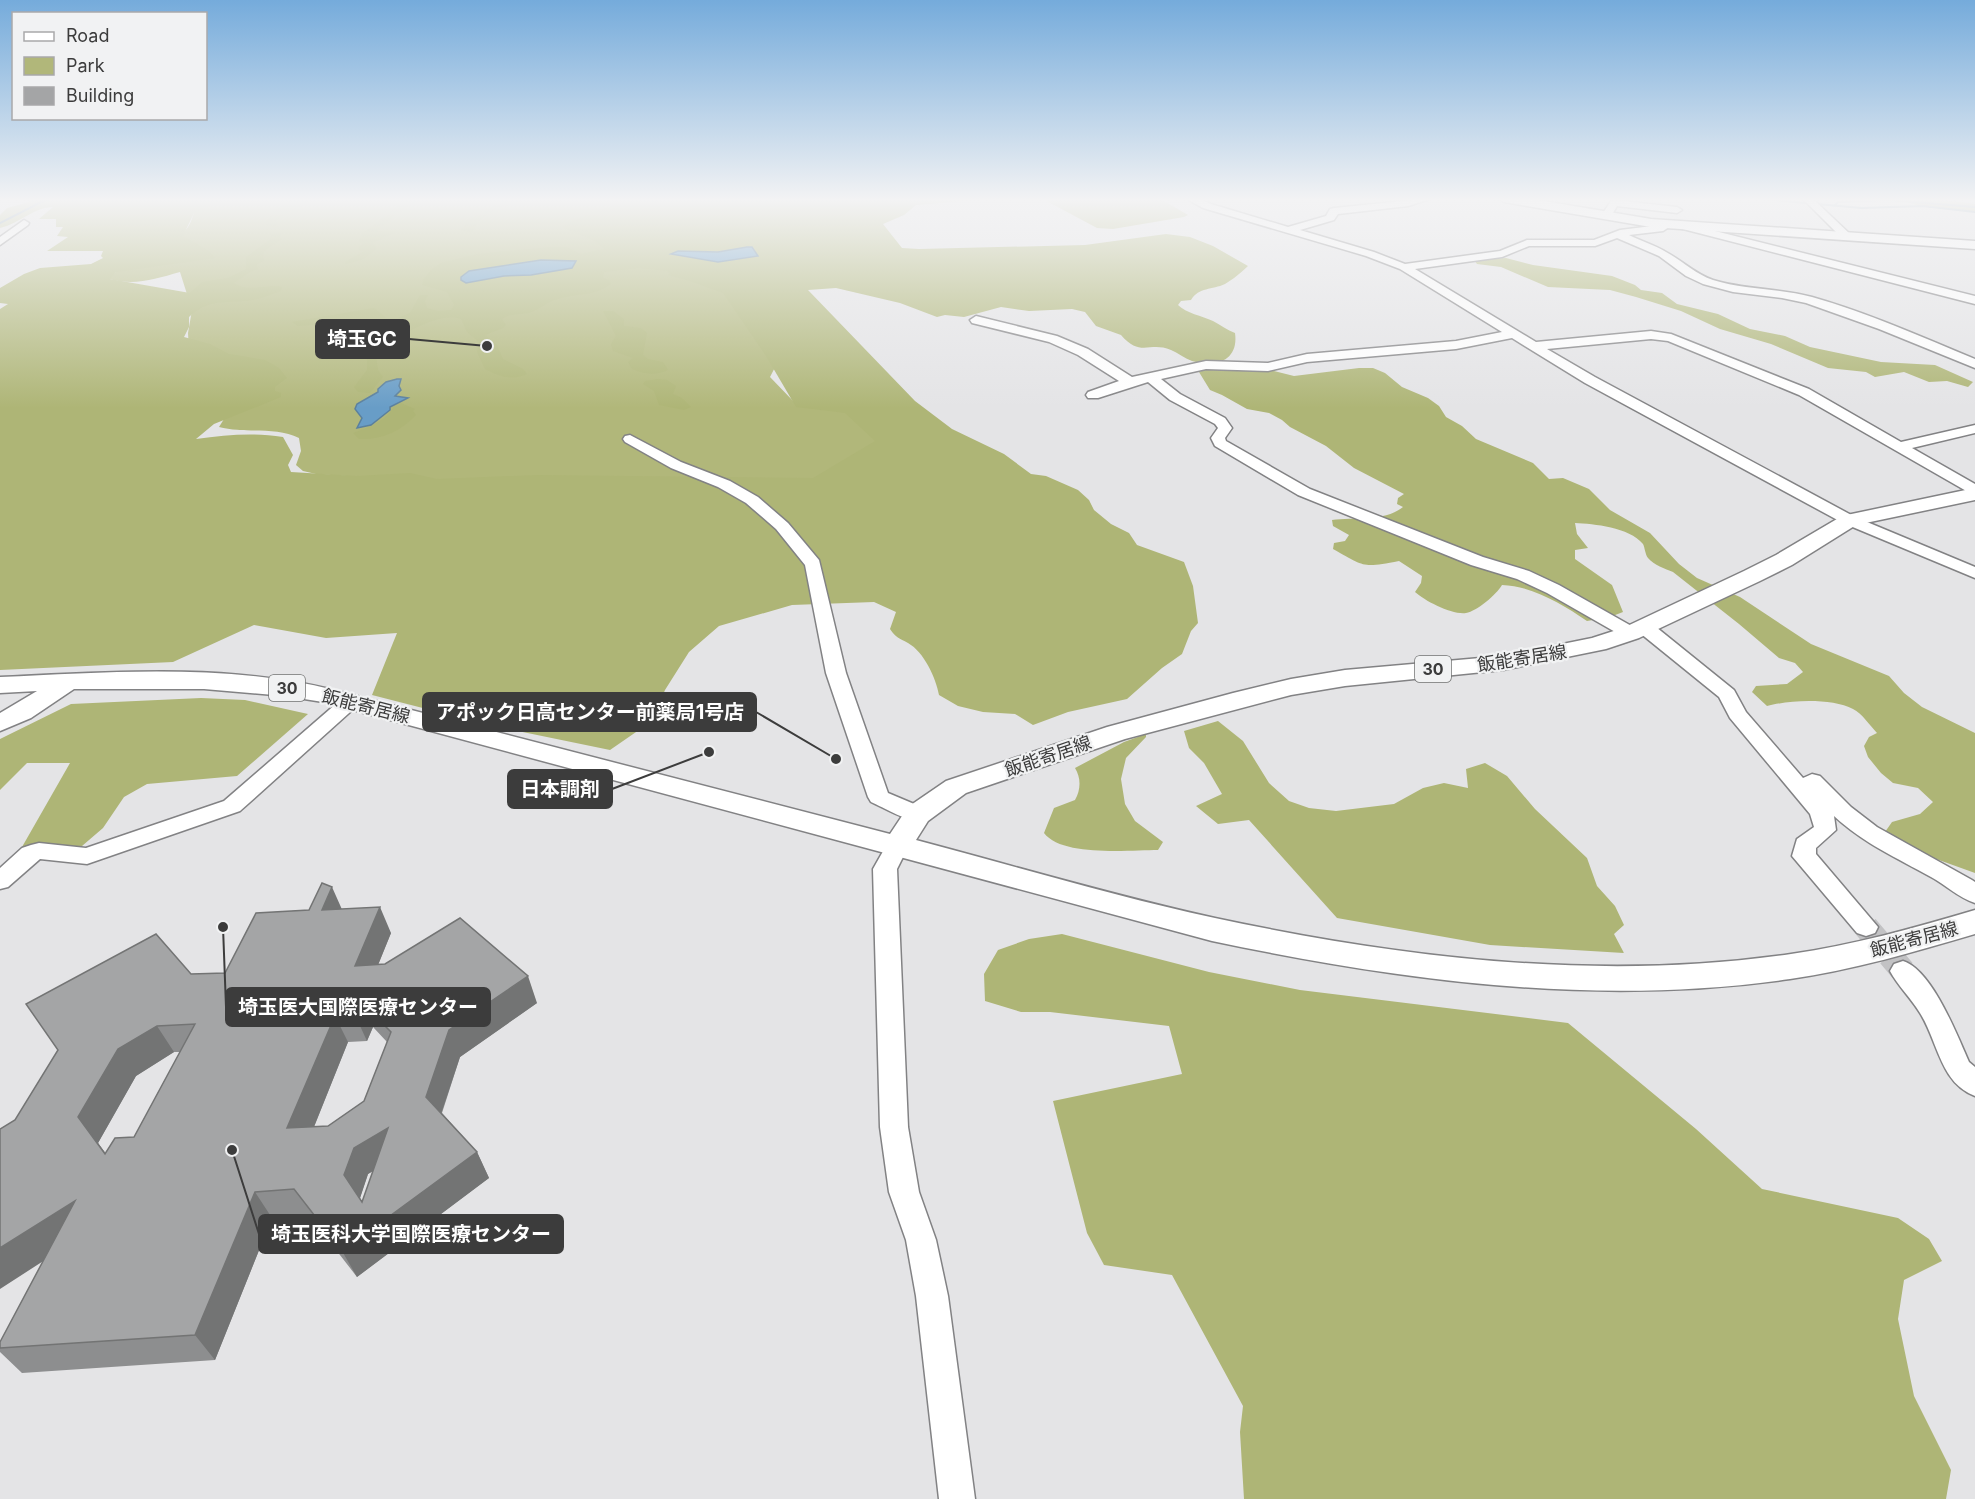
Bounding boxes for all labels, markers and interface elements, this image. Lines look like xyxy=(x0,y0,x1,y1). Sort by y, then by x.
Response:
legend xyxy=(12,12,207,120)
text: Road xyxy=(66,25,109,46)
text: Park xyxy=(66,55,105,76)
text: Building xyxy=(66,85,134,106)
callout: 埼玉GC xyxy=(316,320,409,358)
text: 埼玉GC xyxy=(327,327,397,351)
street label: 飯能寄居線 xyxy=(1476,641,1568,675)
road number: 30 xyxy=(1415,656,1451,682)
road number: 30 xyxy=(269,675,305,701)
street label: 飯能寄居線 xyxy=(320,685,412,727)
callout: アポック日高センター前薬局1号店 xyxy=(423,693,756,731)
text: アポック日高センター前薬局1号店 xyxy=(436,700,744,724)
street label: 飯能寄居線 xyxy=(1002,731,1094,781)
callout: 日本調剤 xyxy=(508,770,612,808)
text: 日本調剤 xyxy=(520,777,600,801)
street label: 飯能寄居線 xyxy=(1868,917,1960,961)
callout: 埼玉医大国際医療センター xyxy=(226,988,490,1026)
text: 埼玉医大国際医療センター xyxy=(238,995,478,1019)
callout: 埼玉医科大学国際医療センター xyxy=(259,1215,563,1253)
text: 埼玉医科大学国際医療センター xyxy=(271,1222,551,1246)

